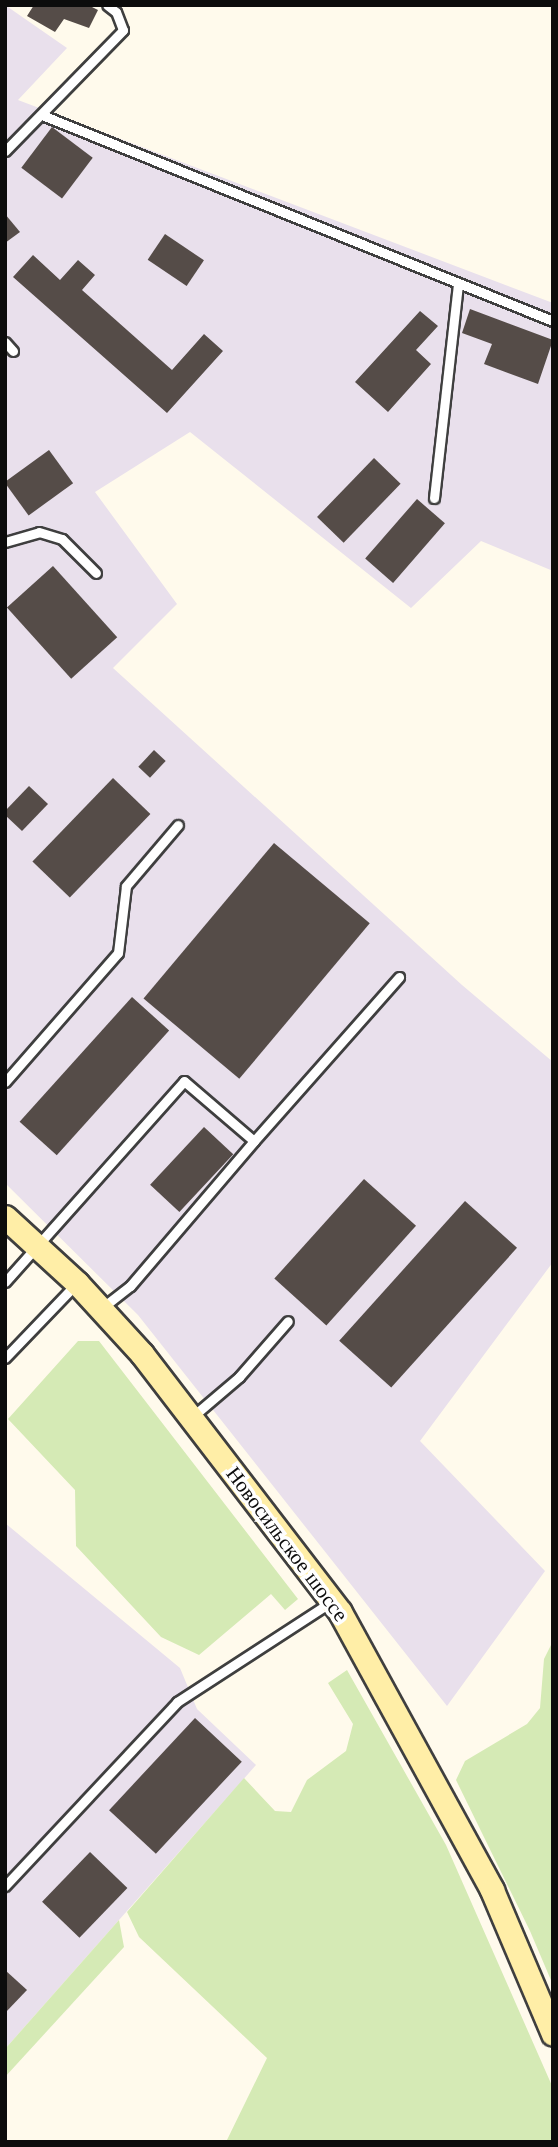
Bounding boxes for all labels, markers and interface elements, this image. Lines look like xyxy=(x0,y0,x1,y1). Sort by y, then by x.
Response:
street label: Новосильское шоссе xyxy=(221,1462,353,1626)

